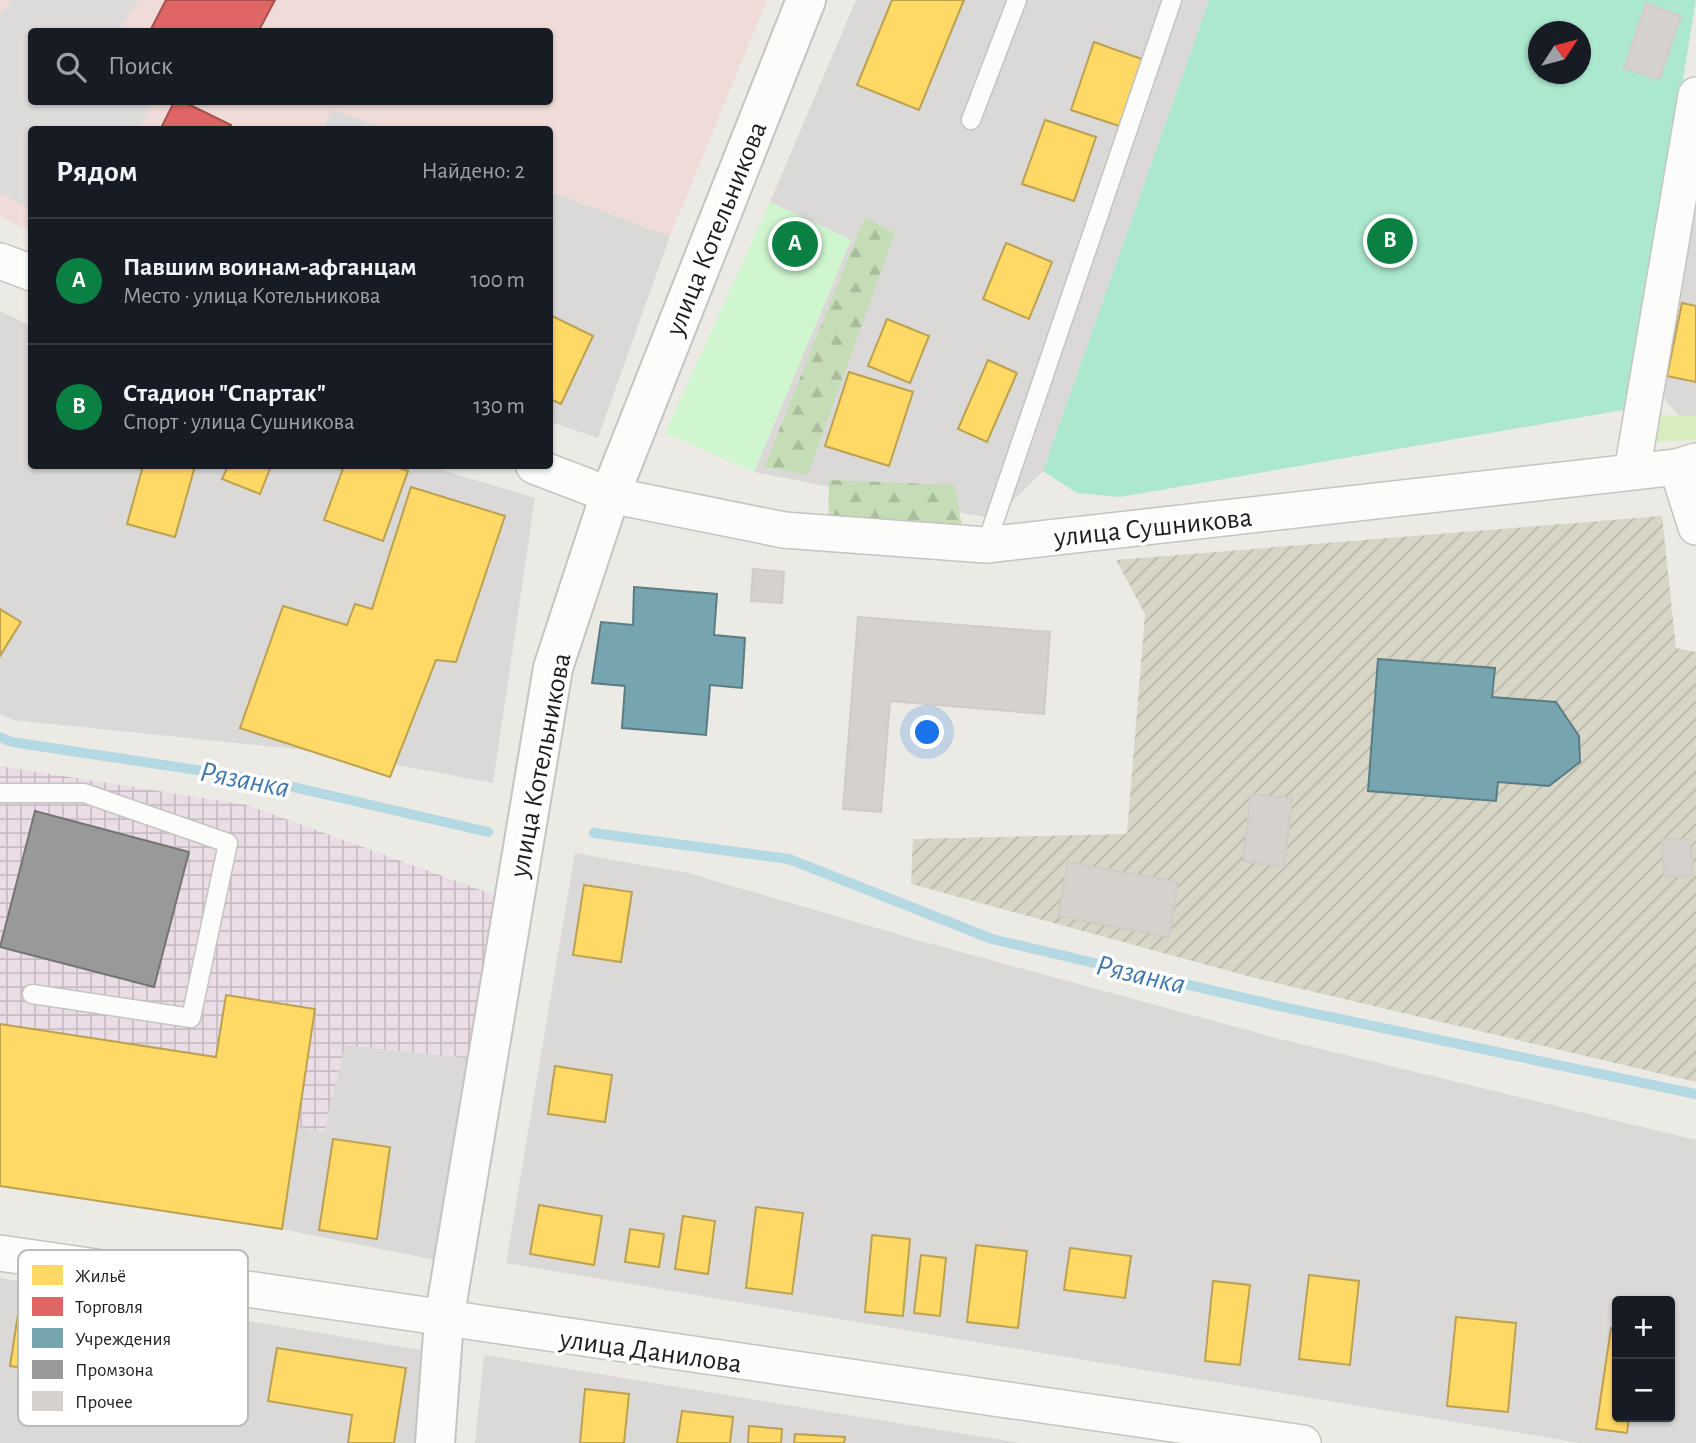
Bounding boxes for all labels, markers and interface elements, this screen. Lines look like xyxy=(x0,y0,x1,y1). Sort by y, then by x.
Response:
north arrow xyxy=(1528,21,1591,84)
search box xyxy=(28,28,553,105)
icon: search xyxy=(52,48,90,86)
text: Поиск xyxy=(108,53,173,79)
street label: улица Котельникова xyxy=(661,118,773,341)
text: Рядом xyxy=(56,157,138,187)
text: Найдено: 2 xyxy=(422,160,525,183)
pin: B xyxy=(1367,215,1413,267)
pin: A xyxy=(772,218,818,270)
text: Павшим воинам-афганцам xyxy=(123,254,417,280)
text: A xyxy=(72,269,86,292)
text: 100 m xyxy=(471,269,525,292)
text: Место · улица Котельникова xyxy=(123,285,381,308)
text: Стадион "Спартак" xyxy=(123,380,326,406)
text: B xyxy=(72,395,86,418)
text: 130 m xyxy=(473,395,525,418)
text: Спорт · улица Сушникова xyxy=(123,411,355,434)
street label: улица Сушникова xyxy=(1052,504,1254,552)
street label: улица Котельникова xyxy=(505,651,576,881)
your location xyxy=(910,715,944,749)
water label: Рязанка xyxy=(198,757,292,803)
water label: Рязанка xyxy=(1093,950,1188,1000)
legend xyxy=(18,1250,248,1426)
text: Жильё xyxy=(75,1267,126,1286)
map controls xyxy=(1612,1296,1675,1422)
button: + xyxy=(1612,1296,1675,1359)
text: Торговля xyxy=(75,1298,143,1317)
street label: улица Данилова xyxy=(557,1325,744,1379)
text: Учреждения xyxy=(75,1330,171,1349)
button: − xyxy=(1612,1359,1675,1422)
text: Промзона xyxy=(75,1361,154,1380)
text: Прочее xyxy=(75,1393,133,1412)

